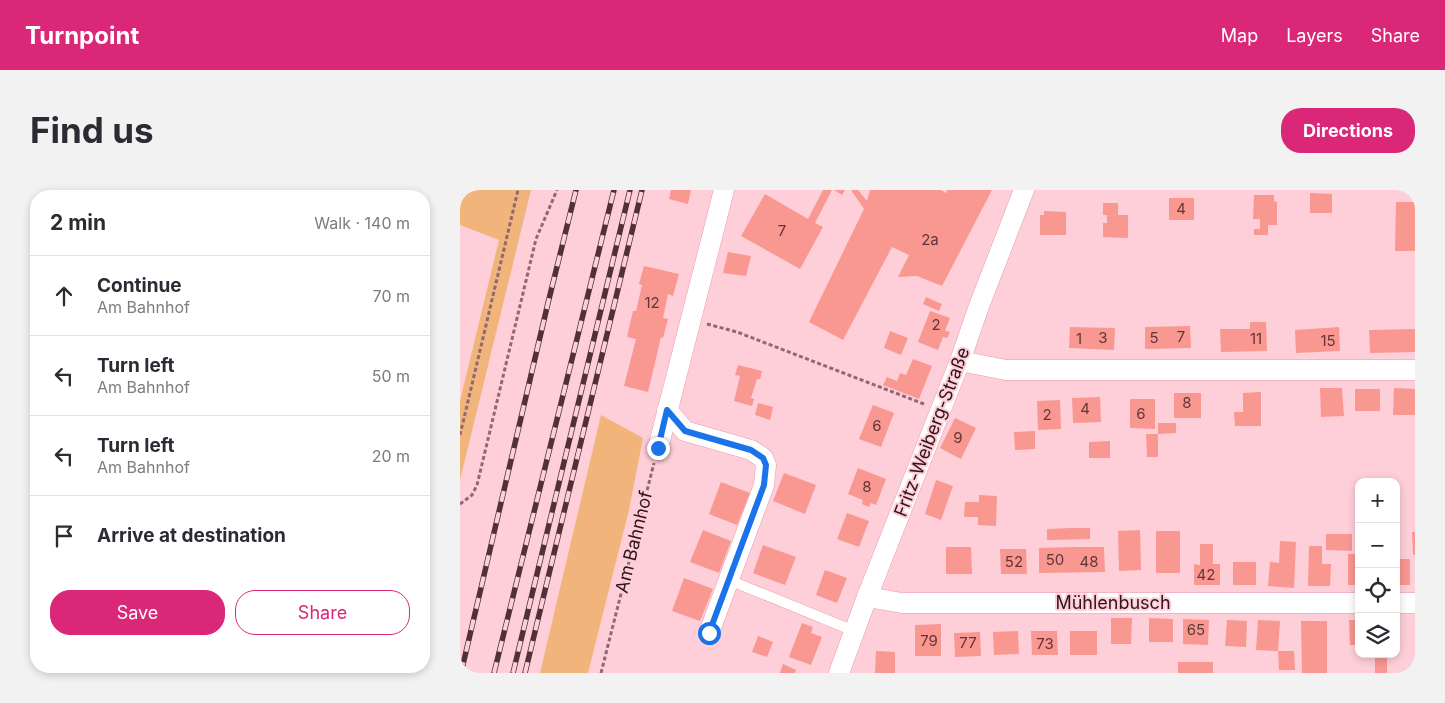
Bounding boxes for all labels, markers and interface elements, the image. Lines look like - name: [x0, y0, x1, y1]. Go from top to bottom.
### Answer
- text: Turnpoint: [25, 21, 139, 50]
- text: Map: [1221, 25, 1258, 46]
- text: Layers: [1286, 25, 1343, 46]
- text: Share: [1371, 25, 1420, 46]
- button: Directions: [1281, 108, 1415, 153]
- text: Find us: [30, 109, 154, 151]
- house number: 4: [1176, 199, 1186, 218]
- text: 2 min: [50, 210, 106, 235]
- text: Walk · 140 m: [314, 213, 410, 233]
- house number: 7: [778, 221, 786, 240]
- house number: 2a: [921, 230, 939, 249]
- text: Continue: [97, 274, 182, 297]
- icon: ahead: [50, 282, 78, 310]
- text: 70 m: [373, 286, 410, 306]
- house number: 12: [644, 293, 660, 312]
- text: Am Bahnhof: [97, 297, 190, 317]
- house number: 2: [931, 315, 941, 334]
- house number: 7: [1177, 327, 1185, 346]
- house number: 3: [1098, 328, 1108, 347]
- house number: 5: [1149, 328, 1159, 347]
- house number: 1: [1076, 329, 1082, 348]
- house number: 11: [1250, 329, 1262, 348]
- house number: 15: [1320, 331, 1336, 350]
- street label: Fritz-Weiberg-Straße: [890, 344, 974, 519]
- text: Turn left: [97, 354, 175, 377]
- icon: left: [50, 362, 78, 390]
- text: 50 m: [372, 366, 410, 386]
- text: Am Bahnhof: [97, 377, 190, 397]
- house number: 8: [1182, 393, 1192, 412]
- house number: 4: [1080, 399, 1090, 418]
- house number: 6: [1136, 404, 1146, 423]
- house number: 2: [1042, 405, 1052, 424]
- house number: 6: [872, 416, 882, 435]
- house number: 9: [953, 428, 963, 447]
- text: Turn left: [97, 434, 175, 457]
- route end: [647, 437, 670, 460]
- icon: left: [50, 442, 78, 470]
- text: 20 m: [372, 446, 410, 466]
- text: Am Bahnhof: [97, 457, 190, 477]
- house number: 8: [862, 477, 872, 496]
- map controls: [1355, 478, 1400, 658]
- button: +: [1355, 478, 1400, 523]
- street label: Am Bahnhof: [611, 488, 656, 595]
- icon: arrive: [50, 522, 78, 550]
- button: −: [1355, 523, 1400, 568]
- text: Arrive at destination: [97, 524, 286, 547]
- house number: 50: [1046, 550, 1064, 569]
- house number: 52: [1005, 552, 1023, 571]
- house number: 48: [1080, 552, 1098, 571]
- house number: 42: [1197, 565, 1215, 584]
- button: locate: [1355, 568, 1400, 613]
- button: Save: [50, 590, 225, 635]
- button: Share: [235, 590, 410, 635]
- street label: Mühlenbusch: [1055, 592, 1171, 613]
- button: layers: [1355, 613, 1400, 658]
- house number: 65: [1187, 620, 1205, 639]
- route start: [698, 622, 721, 645]
- house number: 79: [920, 631, 938, 650]
- house number: 77: [959, 633, 977, 652]
- house number: 73: [1036, 634, 1054, 653]

